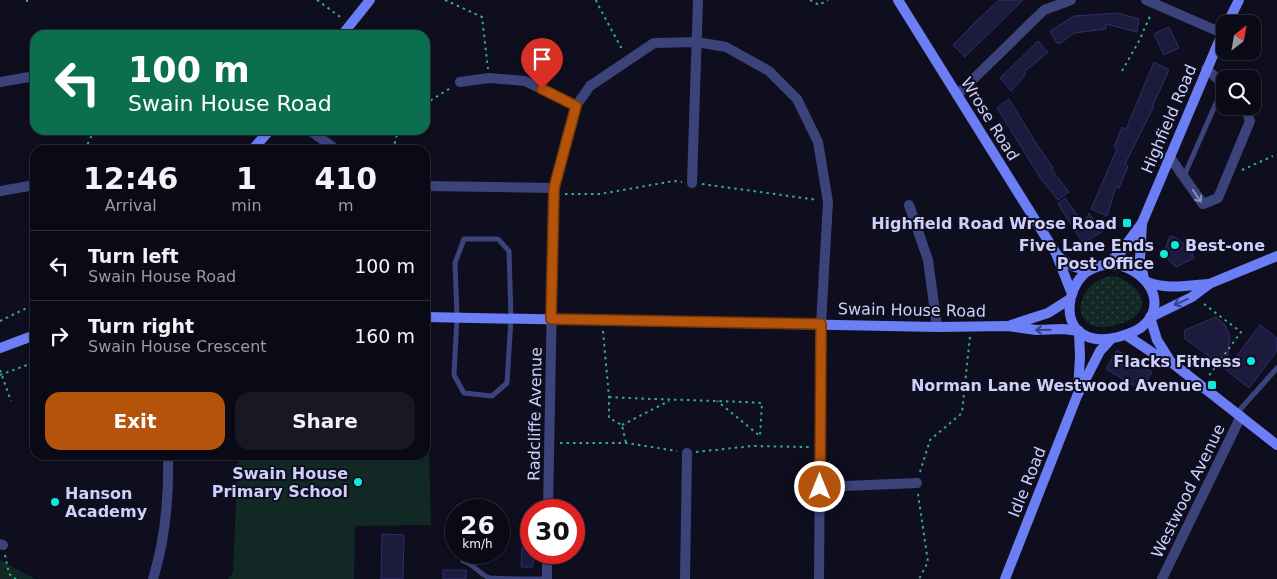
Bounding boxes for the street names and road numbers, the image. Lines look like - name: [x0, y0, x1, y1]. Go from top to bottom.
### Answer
- street label: Highfield Road: [1137, 62, 1201, 176]
- street label: Wrose Road: [957, 74, 1023, 164]
- street label: Swain House Road: [838, 299, 986, 321]
- street label: Radcliffe Avenue: [524, 347, 546, 481]
- street label: Westwood Avenue: [1147, 421, 1229, 561]
- street label: Idle Road: [1004, 444, 1050, 520]

